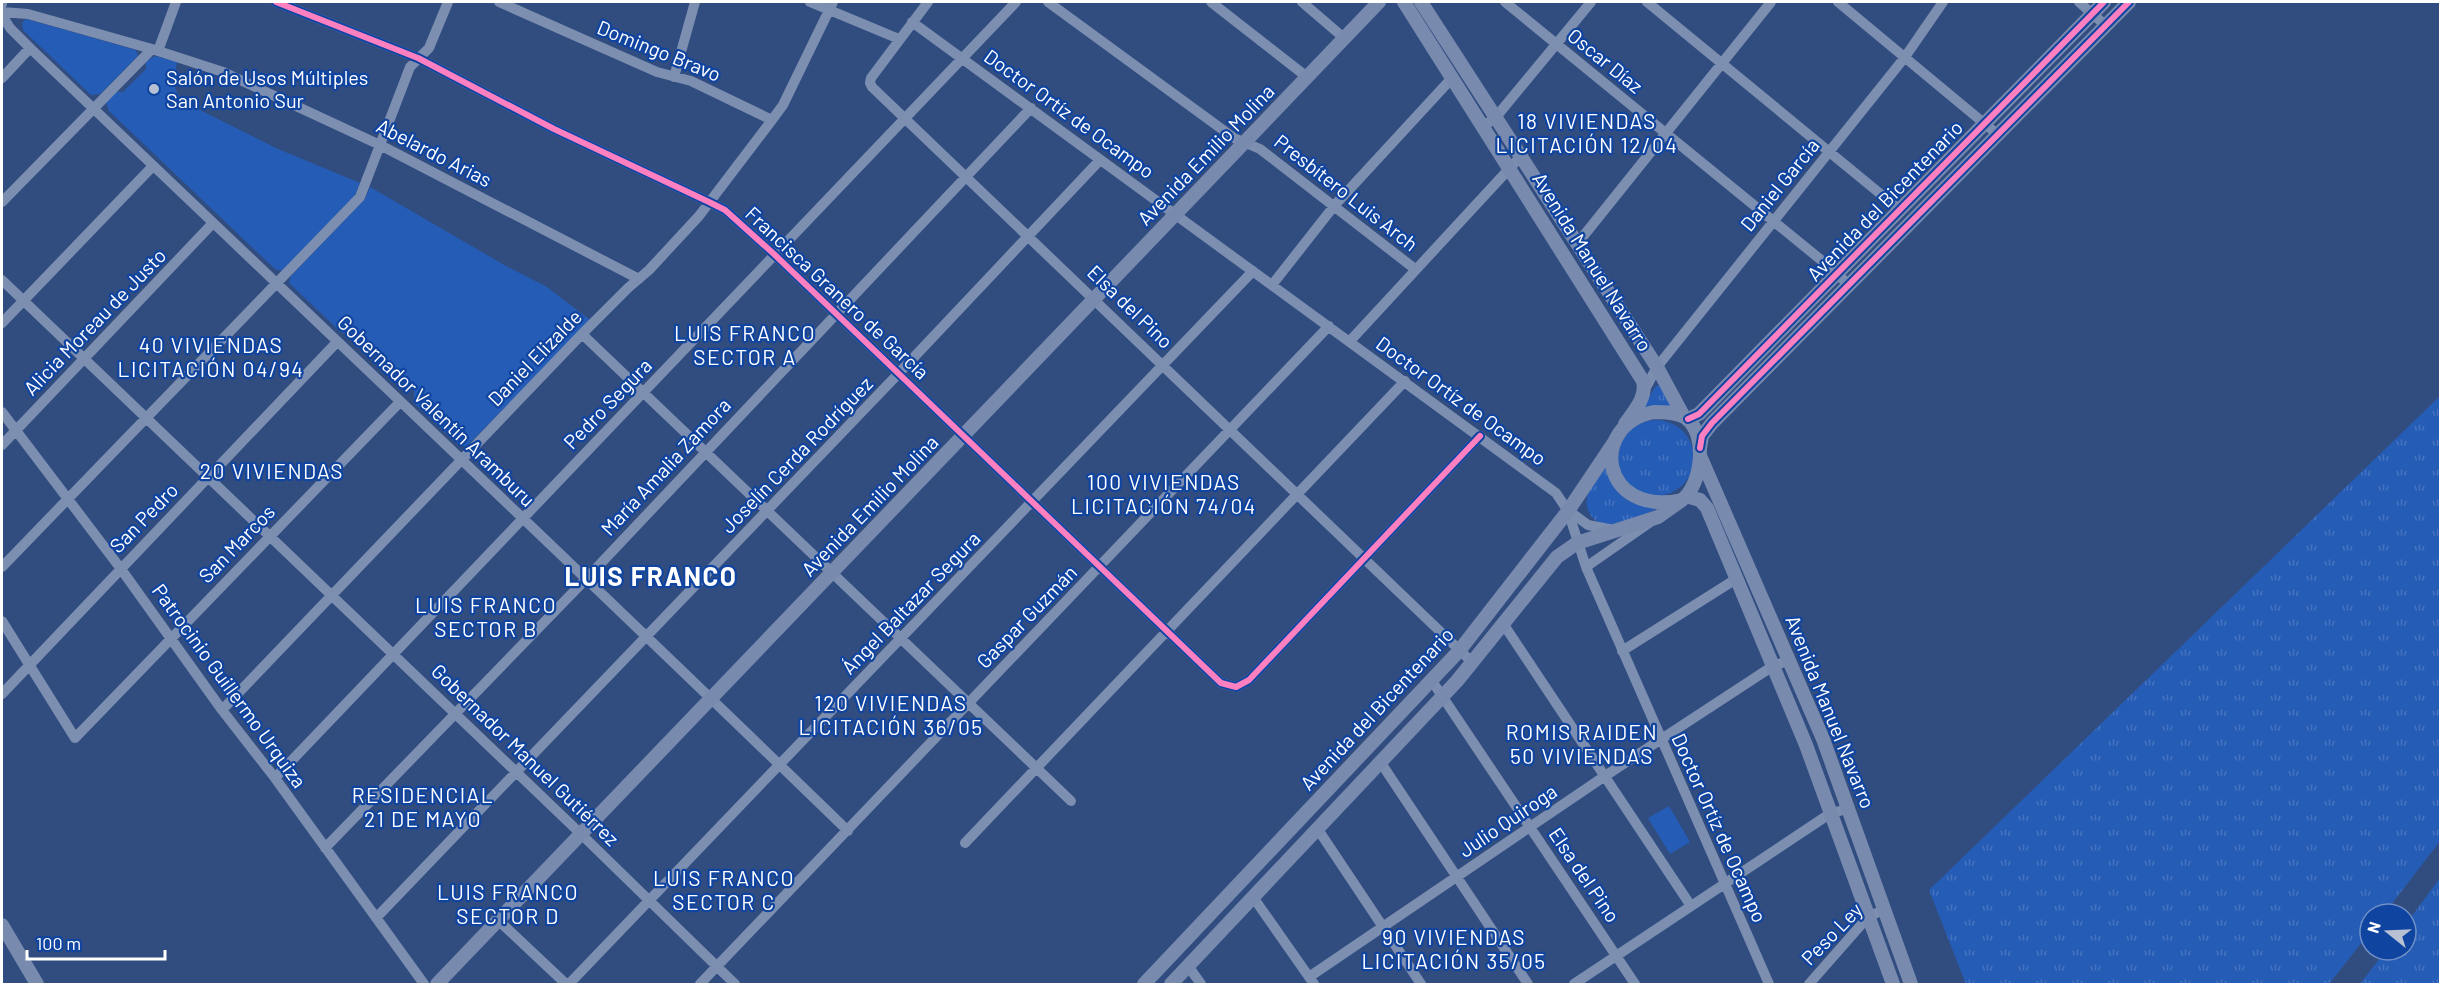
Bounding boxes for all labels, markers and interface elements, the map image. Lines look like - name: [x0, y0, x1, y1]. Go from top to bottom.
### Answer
- street label: Domingo Bravo: [594, 14, 725, 86]
- street label: Oscar Díaz: [1563, 23, 1648, 98]
- street label: Doctor Ortíz de Ocampo: [980, 43, 1159, 183]
- place label: Salón de Usos Múltiples San Antonio Sur: [166, 65, 368, 112]
- street label: Avenida Emilio Molina: [1132, 79, 1279, 230]
- marker: Salón de Usos Múltiples San Antonio Sur: [147, 82, 161, 96]
- district label: 18 VIVIENDAS LICITACIÓN 12/04: [1496, 108, 1678, 157]
- street label: Abelardo Arias: [373, 113, 496, 191]
- street label: Avenida del Bicentenario: [1801, 115, 1967, 286]
- street label: Presbítero Luis Arch: [1270, 129, 1423, 256]
- street label: Daniel García: [1735, 133, 1824, 235]
- street label: Avenida Manuel Navarro: [1528, 168, 1658, 355]
- street label: Francisca Granero de García: [741, 201, 934, 384]
- street label: Alicia Moreau de Justo: [18, 243, 171, 400]
- street label: Elsa del Pino: [1083, 260, 1178, 353]
- street label: Daniel Elizalde: [482, 304, 586, 410]
- street label: Gobernador Valentín Aramburu: [333, 310, 540, 511]
- district label: LUIS FRANCO SECTOR A: [674, 320, 816, 369]
- street label: Doctor Ortíz de Ocampo: [1372, 330, 1551, 470]
- district label: 40 VIVIENDAS LICITACIÓN 04/94: [118, 332, 304, 381]
- street label: Pedro Segura: [558, 353, 656, 453]
- street label: Joselín Cerda Rodríguez: [715, 371, 877, 537]
- street label: María Amalia Zamora: [595, 393, 735, 540]
- street label: Avenida Emilio Molina: [796, 430, 943, 581]
- district label: 20 VIVIENDAS: [200, 458, 344, 483]
- district label: 100 VIVIENDAS LICITACIÓN 74/04: [1071, 469, 1257, 518]
- street label: San Pedro: [104, 477, 182, 557]
- street label: San Marcos: [193, 499, 279, 587]
- street label: Ángel Baltazar Segura: [836, 526, 985, 679]
- district label: LUIS FRANCO: [565, 560, 737, 591]
- street label: Gaspar Guzmán: [971, 560, 1081, 673]
- street label: Patrocinio Guillermo Urquiza: [148, 579, 312, 792]
- district label: LUIS FRANCO SECTOR B: [415, 592, 557, 641]
- street label: Avenida Manuel Navarro: [1781, 612, 1881, 812]
- street label: Avenida del Bicentenario: [1295, 622, 1458, 795]
- street label: Gobernador Manuel Gutiérrez: [427, 658, 624, 850]
- district label: 120 VIVIENDAS LICITACIÓN 36/05: [798, 690, 984, 739]
- district label: ROMIS RAIDEN 50 VIVIENDAS: [1506, 719, 1658, 768]
- street label: Doctor Ortíz de Ocampo: [1667, 729, 1772, 926]
- street label: Julio Quiroga: [1454, 779, 1561, 862]
- district label: RESIDENCIAL 21 DE MAYO: [352, 782, 494, 831]
- street label: Elsa del Pino: [1544, 822, 1625, 926]
- district label: LUIS FRANCO SECTOR C: [653, 865, 795, 914]
- district label: LUIS FRANCO SECTOR D: [437, 879, 579, 928]
- street label: Peso Ley: [1796, 897, 1867, 970]
- north arrow: [2358, 902, 2418, 962]
- text: N: [2363, 919, 2384, 935]
- scale bar: [27, 923, 165, 961]
- district label: 90 VIVIENDAS LICITACIÓN 35/05: [1361, 924, 1547, 973]
- text: 100 m: [36, 932, 81, 954]

